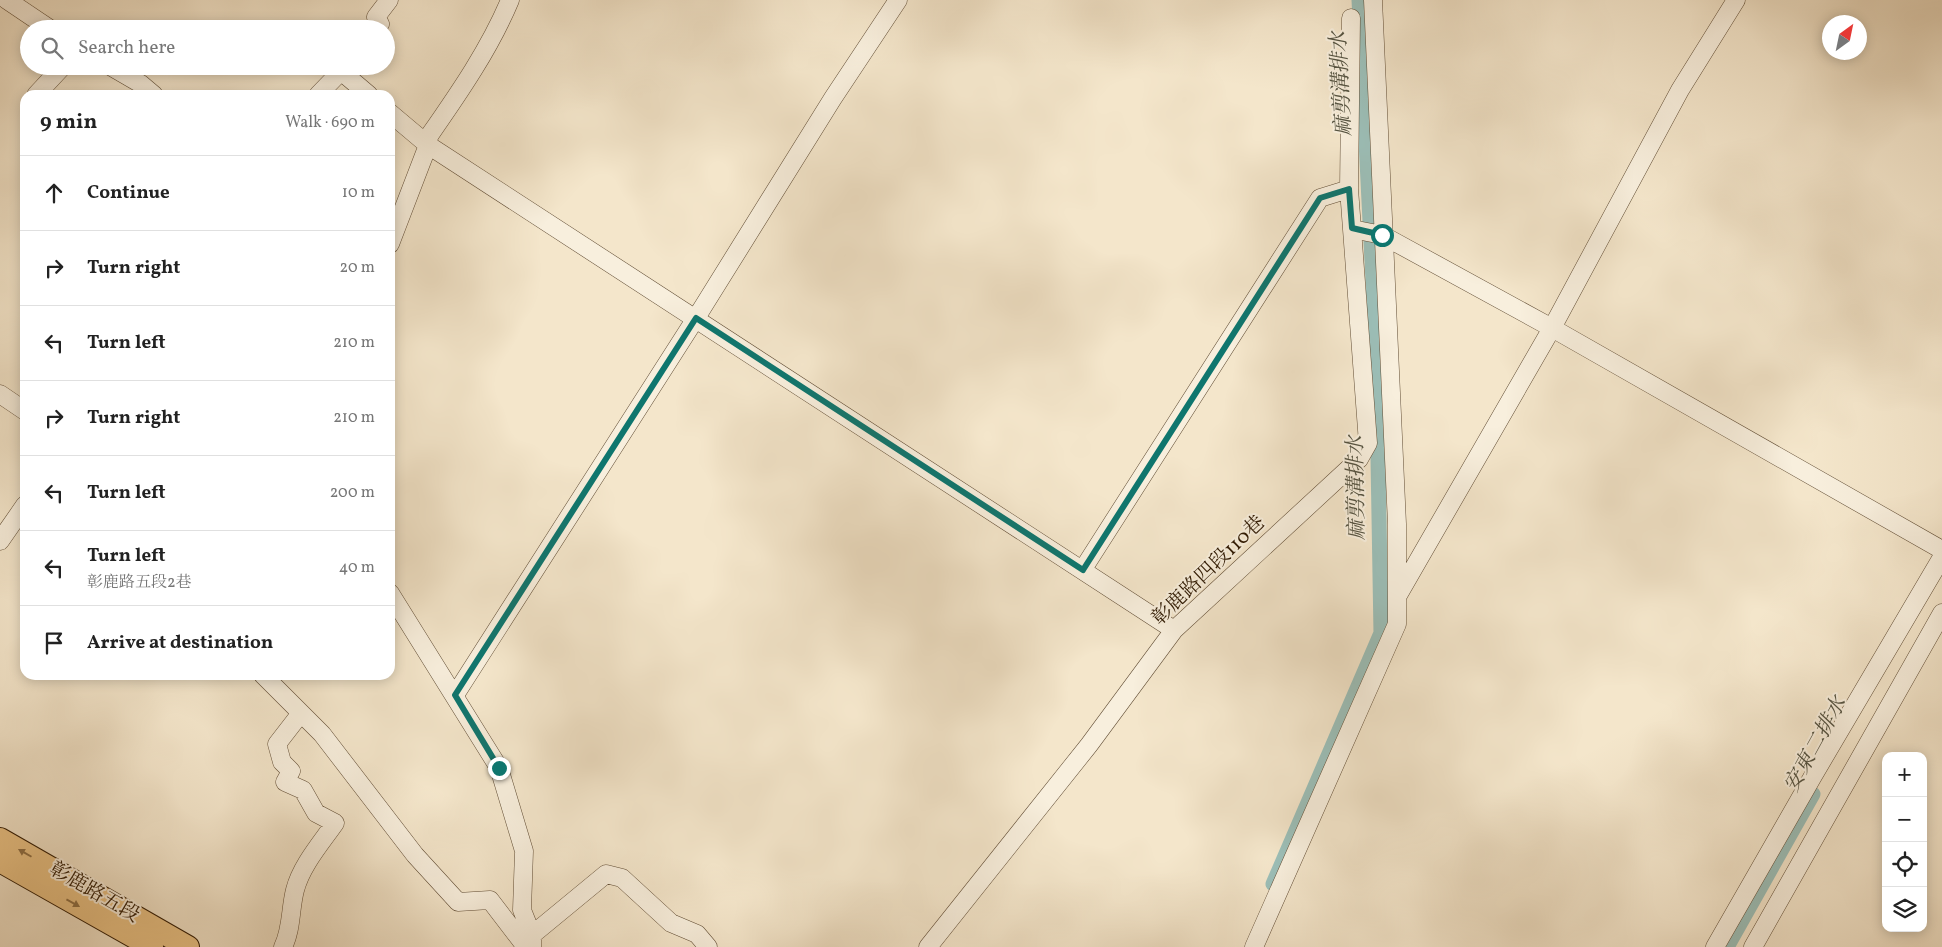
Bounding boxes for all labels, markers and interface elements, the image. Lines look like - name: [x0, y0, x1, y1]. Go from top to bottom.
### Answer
- north arrow: [1822, 15, 1867, 60]
- search box: [20, 20, 395, 75]
- water label: 麻剪溝排水: [1325, 29, 1359, 137]
- icon: search: [38, 34, 66, 62]
- text: Search here: [78, 35, 175, 61]
- text: 9 min: [40, 108, 97, 137]
- text: Walk · 690 m: [285, 112, 375, 134]
- icon: ahead: [40, 179, 68, 207]
- text: Continue: [87, 180, 170, 206]
- text: 10 m: [342, 182, 375, 204]
- route start: [1371, 224, 1394, 247]
- icon: right: [40, 254, 68, 282]
- text: Turn right: [87, 255, 180, 281]
- text: 20 m: [340, 257, 375, 279]
- icon: left: [40, 329, 68, 357]
- text: Turn left: [87, 330, 166, 356]
- text: 210 m: [333, 332, 375, 354]
- icon: right: [40, 404, 68, 432]
- text: Turn right: [87, 405, 180, 431]
- text: 210 m: [333, 407, 375, 429]
- water label: 麻剪溝排水: [1342, 433, 1372, 541]
- icon: left: [40, 479, 68, 507]
- text: Turn left: [87, 480, 166, 506]
- text: 200 m: [330, 482, 375, 504]
- street label: 彰鹿路四段110巷: [1146, 510, 1272, 632]
- text: Turn left: [87, 543, 166, 569]
- icon: left: [40, 554, 68, 582]
- text: 40 m: [339, 557, 375, 579]
- text: 彰鹿路五段2巷: [87, 572, 192, 594]
- icon: arrive: [40, 629, 68, 657]
- text: Arrive at destination: [87, 630, 273, 656]
- water label: 安東二排水: [1778, 690, 1855, 798]
- map controls: [1882, 752, 1927, 932]
- button: +: [1882, 752, 1927, 797]
- route end: [488, 757, 511, 780]
- button: −: [1882, 797, 1927, 842]
- button: locate: [1882, 842, 1927, 887]
- one-way arrow: [18, 849, 31, 858]
- street label: 彰鹿路五段: [44, 856, 144, 930]
- button: layers: [1882, 887, 1927, 932]
- one-way arrow: [66, 898, 79, 907]

